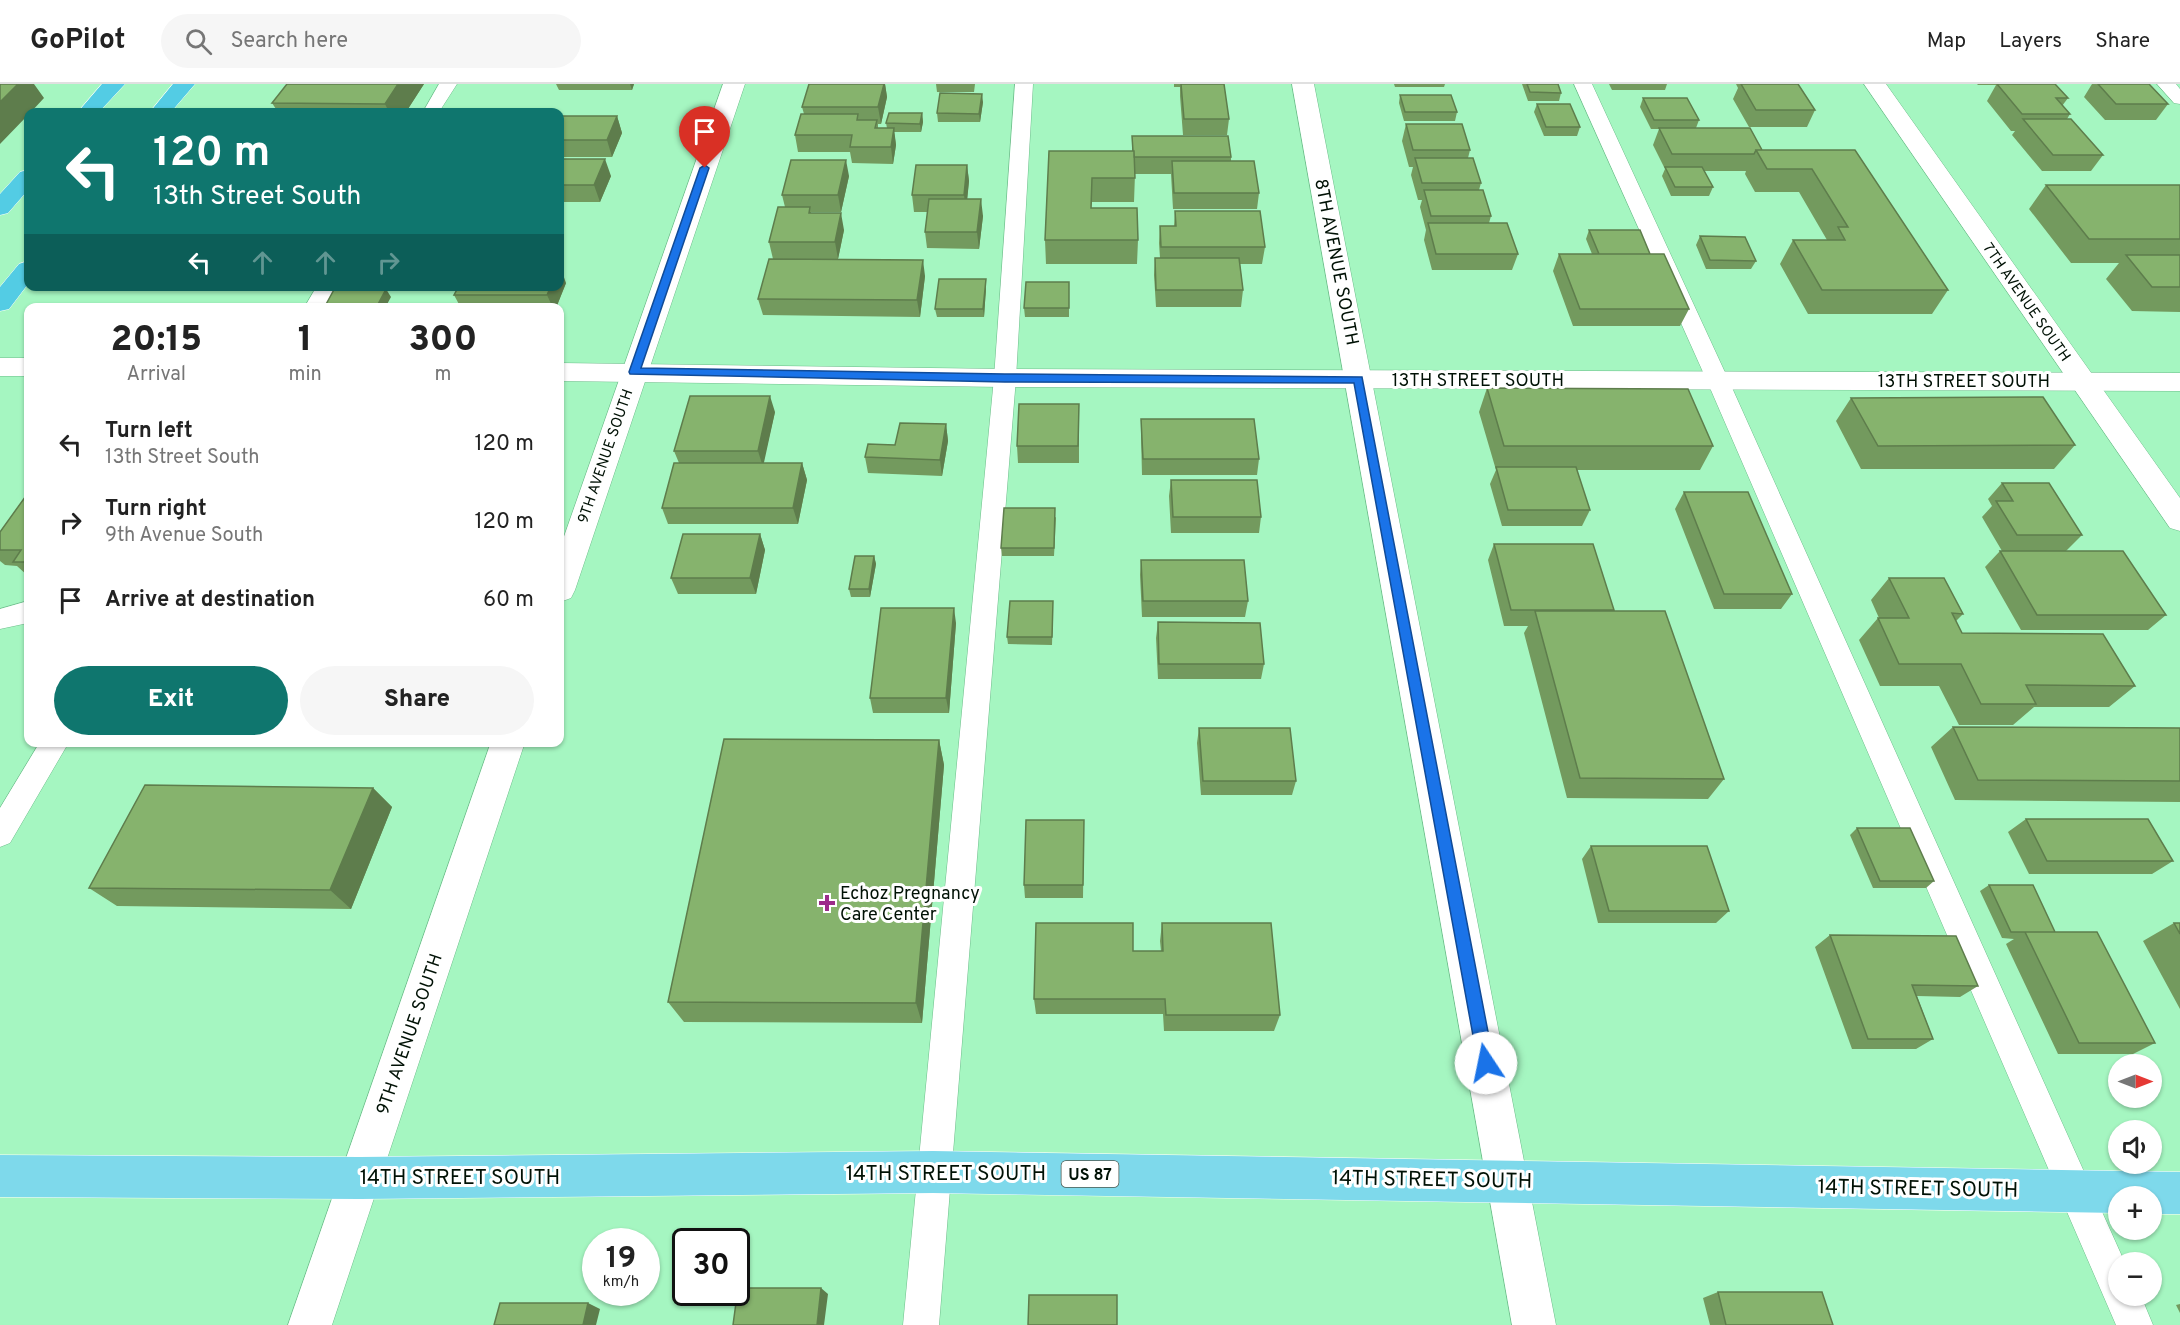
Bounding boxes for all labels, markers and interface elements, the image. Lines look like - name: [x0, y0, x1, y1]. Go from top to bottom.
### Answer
- search box: [161, 14, 581, 68]
- text: GoPilot: [30, 23, 125, 59]
- icon: search: [182, 25, 215, 58]
- text: Search here: [230, 28, 348, 55]
- text: Map: [1927, 28, 1966, 55]
- text: Layers: [1999, 28, 2062, 55]
- text: Share: [2095, 28, 2150, 55]
- pin: [679, 106, 730, 168]
- icon: arrive: [688, 115, 721, 148]
- text: 120 m: [153, 128, 270, 181]
- icon: left: [54, 132, 132, 210]
- street label: 8TH AVENUE SOUTH: [1308, 177, 1363, 348]
- text: 13th Street South: [153, 180, 362, 214]
- street label: 7TH AVENUE SOUTH: [1978, 240, 2074, 366]
- icon: left: [183, 246, 216, 279]
- icon: ahead: [246, 246, 279, 279]
- icon: ahead: [309, 246, 342, 279]
- icon: right: [372, 246, 405, 279]
- text: 20:15: [111, 318, 202, 364]
- text: 1: [298, 318, 313, 364]
- text: 300: [408, 318, 477, 364]
- text: Arrival: [126, 362, 186, 388]
- text: min: [289, 362, 322, 388]
- text: m: [434, 362, 451, 388]
- street label: 13TH STREET SOUTH: [1392, 370, 1564, 393]
- street label: 13TH STREET SOUTH: [1878, 371, 2050, 394]
- street label: 9TH AVENUE SOUTH: [575, 387, 638, 526]
- text: Turn left: [105, 418, 193, 445]
- icon: left: [54, 428, 87, 461]
- text: 120 m: [474, 431, 534, 458]
- text: 13th Street South: [105, 445, 259, 471]
- text: Turn right: [105, 496, 207, 523]
- icon: right: [54, 506, 87, 539]
- text: 120 m: [474, 509, 534, 536]
- text: 9th Avenue South: [105, 523, 263, 549]
- icon: arrive: [54, 584, 87, 617]
- text: Arrive at destination: [105, 587, 315, 614]
- text: 60 m: [483, 587, 534, 614]
- button: Exit: [54, 666, 288, 735]
- button: Share: [300, 666, 534, 735]
- place label: Echoz Pregnancy Care Center: [840, 883, 980, 927]
- marker: Echoz Pregnancy Care Center: [818, 894, 836, 912]
- street label: 9TH AVENUE SOUTH: [372, 951, 449, 1118]
- position arrow: [1454, 1031, 1518, 1095]
- north arrow: [2108, 1054, 2162, 1108]
- map controls: [2108, 1054, 2162, 1306]
- button: sound: [2108, 1120, 2162, 1174]
- street label: 14TH STREET SOUTH: [846, 1161, 1046, 1188]
- road number: US 87: [1062, 1161, 1118, 1187]
- street label: 14TH STREET SOUTH: [360, 1165, 560, 1192]
- street label: 14TH STREET SOUTH: [1331, 1165, 1533, 1196]
- street label: 14TH STREET SOUTH: [1817, 1174, 2019, 1205]
- button: +: [2108, 1186, 2162, 1240]
- speed limit sign: 30: [672, 1228, 750, 1306]
- text: 19: [606, 1241, 636, 1278]
- button: −: [2108, 1252, 2162, 1306]
- text: km/h: [603, 1273, 639, 1292]

